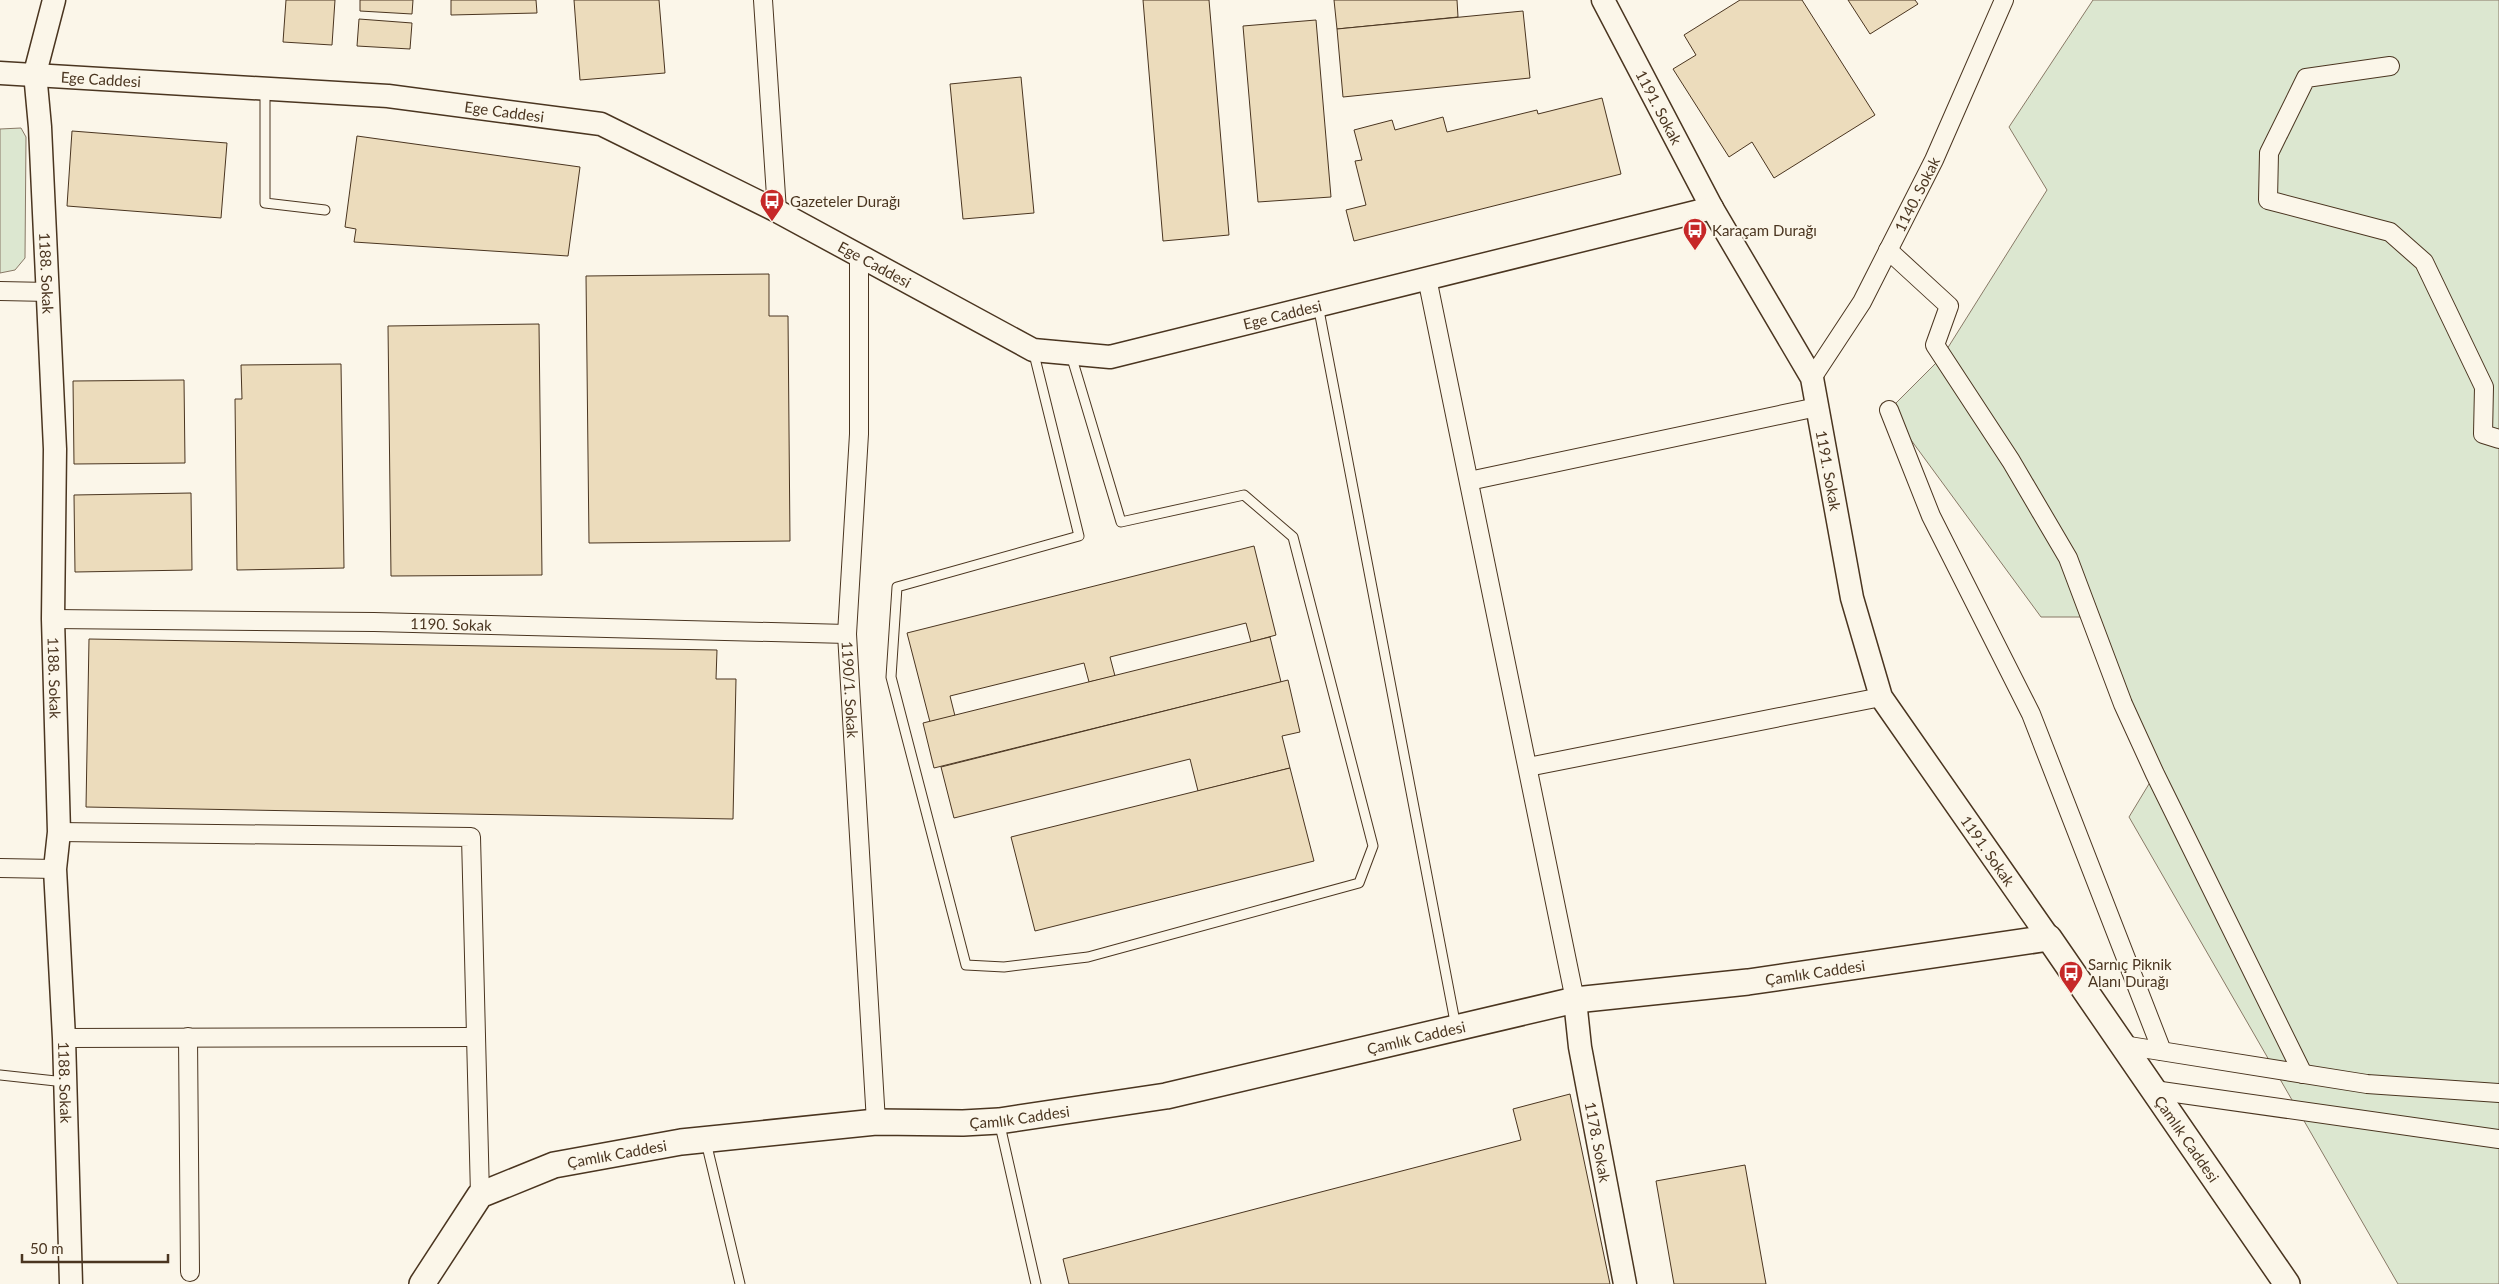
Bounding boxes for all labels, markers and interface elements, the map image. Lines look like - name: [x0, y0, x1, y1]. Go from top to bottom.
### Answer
- street label: 1191. Sokak: [1632, 67, 1686, 148]
- street label: Ege Caddesi: [60, 68, 141, 90]
- street label: Ege Caddesi: [463, 97, 545, 125]
- street label: 1140. Sokak: [1890, 153, 1943, 234]
- bus stop icon: Gazeteler Durağı: [759, 188, 785, 222]
- place label: Gazeteler Durağı: [790, 192, 900, 210]
- bus stop icon: Karaçam Durağı: [1682, 217, 1708, 251]
- place label: Karaçam Durağı: [1712, 221, 1817, 239]
- street label: 1188. Sokak: [36, 232, 58, 315]
- street label: Ege Caddesi: [835, 237, 914, 291]
- street label: Ege Caddesi: [1241, 296, 1323, 333]
- street label: 1191. Sokak: [1813, 429, 1845, 513]
- street label: 1190. Sokak: [410, 614, 492, 634]
- street label: 1188. Sokak: [45, 637, 65, 719]
- street label: 1190/1. Sokak: [838, 641, 862, 739]
- street label: 1191. Sokak: [1957, 812, 2019, 889]
- place label: Sarnıç Piknik Alanı Durağı: [2088, 955, 2172, 990]
- street label: Çamlık Caddesi: [1764, 956, 1866, 988]
- bus stop icon: Sarnıç Piknik Alanı Durağı: [2058, 960, 2084, 994]
- street label: Çamlık Caddesi: [1365, 1017, 1467, 1058]
- street label: 1188. Sokak: [55, 1041, 75, 1124]
- street label: Çamlık Caddesi: [2151, 1092, 2223, 1185]
- street label: 1178. Sokak: [1582, 1100, 1615, 1184]
- street label: Çamlık Caddesi: [969, 1102, 1071, 1132]
- street label: Çamlık Caddesi: [566, 1136, 668, 1171]
- scale bar: [22, 1232, 169, 1264]
- text: 50 m: [30, 1239, 64, 1257]

